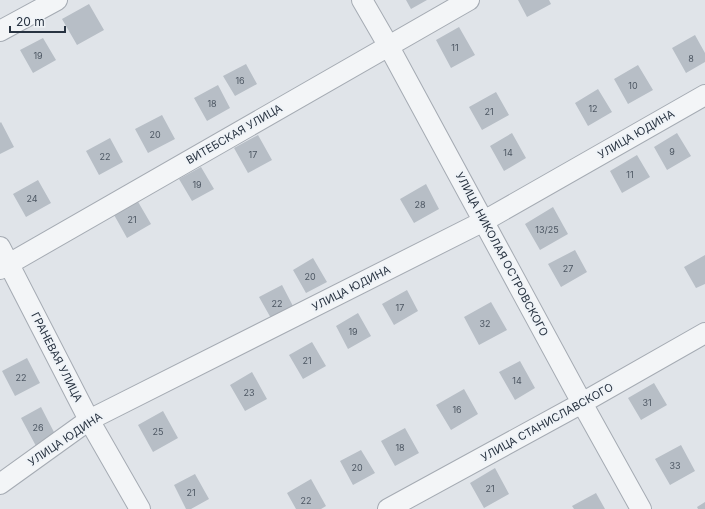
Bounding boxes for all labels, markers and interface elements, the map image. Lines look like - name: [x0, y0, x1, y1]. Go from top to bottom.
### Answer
- scale bar: [10, 8, 65, 34]
- text: 20 m: [16, 14, 45, 29]
- house number: 11: [451, 42, 459, 53]
- house number: 19: [33, 50, 43, 61]
- house number: 8: [688, 53, 694, 64]
- house number: 16: [235, 75, 245, 86]
- house number: 10: [628, 80, 638, 91]
- house number: 18: [207, 98, 217, 109]
- street label: ВИТЕБСКАЯ УЛИЦА: [184, 101, 285, 167]
- house number: 12: [588, 103, 598, 114]
- house number: 21: [484, 106, 494, 117]
- street label: УЛИЦА ЮДИНА: [595, 106, 677, 162]
- house number: 20: [149, 129, 161, 140]
- house number: 9: [669, 146, 675, 157]
- house number: 14: [503, 147, 513, 158]
- house number: 17: [249, 149, 257, 160]
- house number: 22: [100, 151, 110, 162]
- street label: УЛИЦА НИКОЛАЯ ОСТРОВСКОГО: [453, 169, 551, 339]
- house number: 11: [626, 169, 634, 180]
- house number: 19: [192, 179, 202, 190]
- house number: 24: [26, 193, 38, 204]
- house number: 28: [414, 199, 426, 210]
- house number: 21: [127, 214, 137, 225]
- house number: 13/25: [535, 224, 559, 235]
- street label: УЛИЦА ЮДИНА: [309, 262, 393, 314]
- house number: 27: [563, 263, 573, 274]
- house number: 20: [304, 271, 316, 282]
- house number: 22: [272, 298, 282, 309]
- house number: 17: [396, 302, 404, 313]
- street label: ГРАНЕВАЯ УЛИЦА: [28, 310, 86, 405]
- house number: 32: [479, 318, 491, 329]
- house number: 19: [348, 326, 358, 337]
- house number: 21: [302, 355, 312, 366]
- house number: 22: [16, 372, 26, 383]
- house number: 14: [512, 375, 522, 386]
- street label: УЛИЦА СТАНИСЛАВСКОГО: [478, 380, 616, 464]
- house number: 23: [243, 387, 255, 398]
- house number: 31: [642, 397, 652, 408]
- house number: 16: [452, 404, 462, 415]
- street label: УЛИЦА ЮДИНА: [25, 409, 105, 469]
- house number: 26: [32, 422, 44, 433]
- house number: 25: [153, 426, 163, 437]
- house number: 18: [395, 442, 405, 453]
- house number: 33: [669, 460, 681, 471]
- house number: 20: [351, 462, 363, 473]
- house number: 21: [485, 483, 495, 494]
- house number: 21: [186, 487, 196, 498]
- house number: 22: [301, 495, 311, 506]

